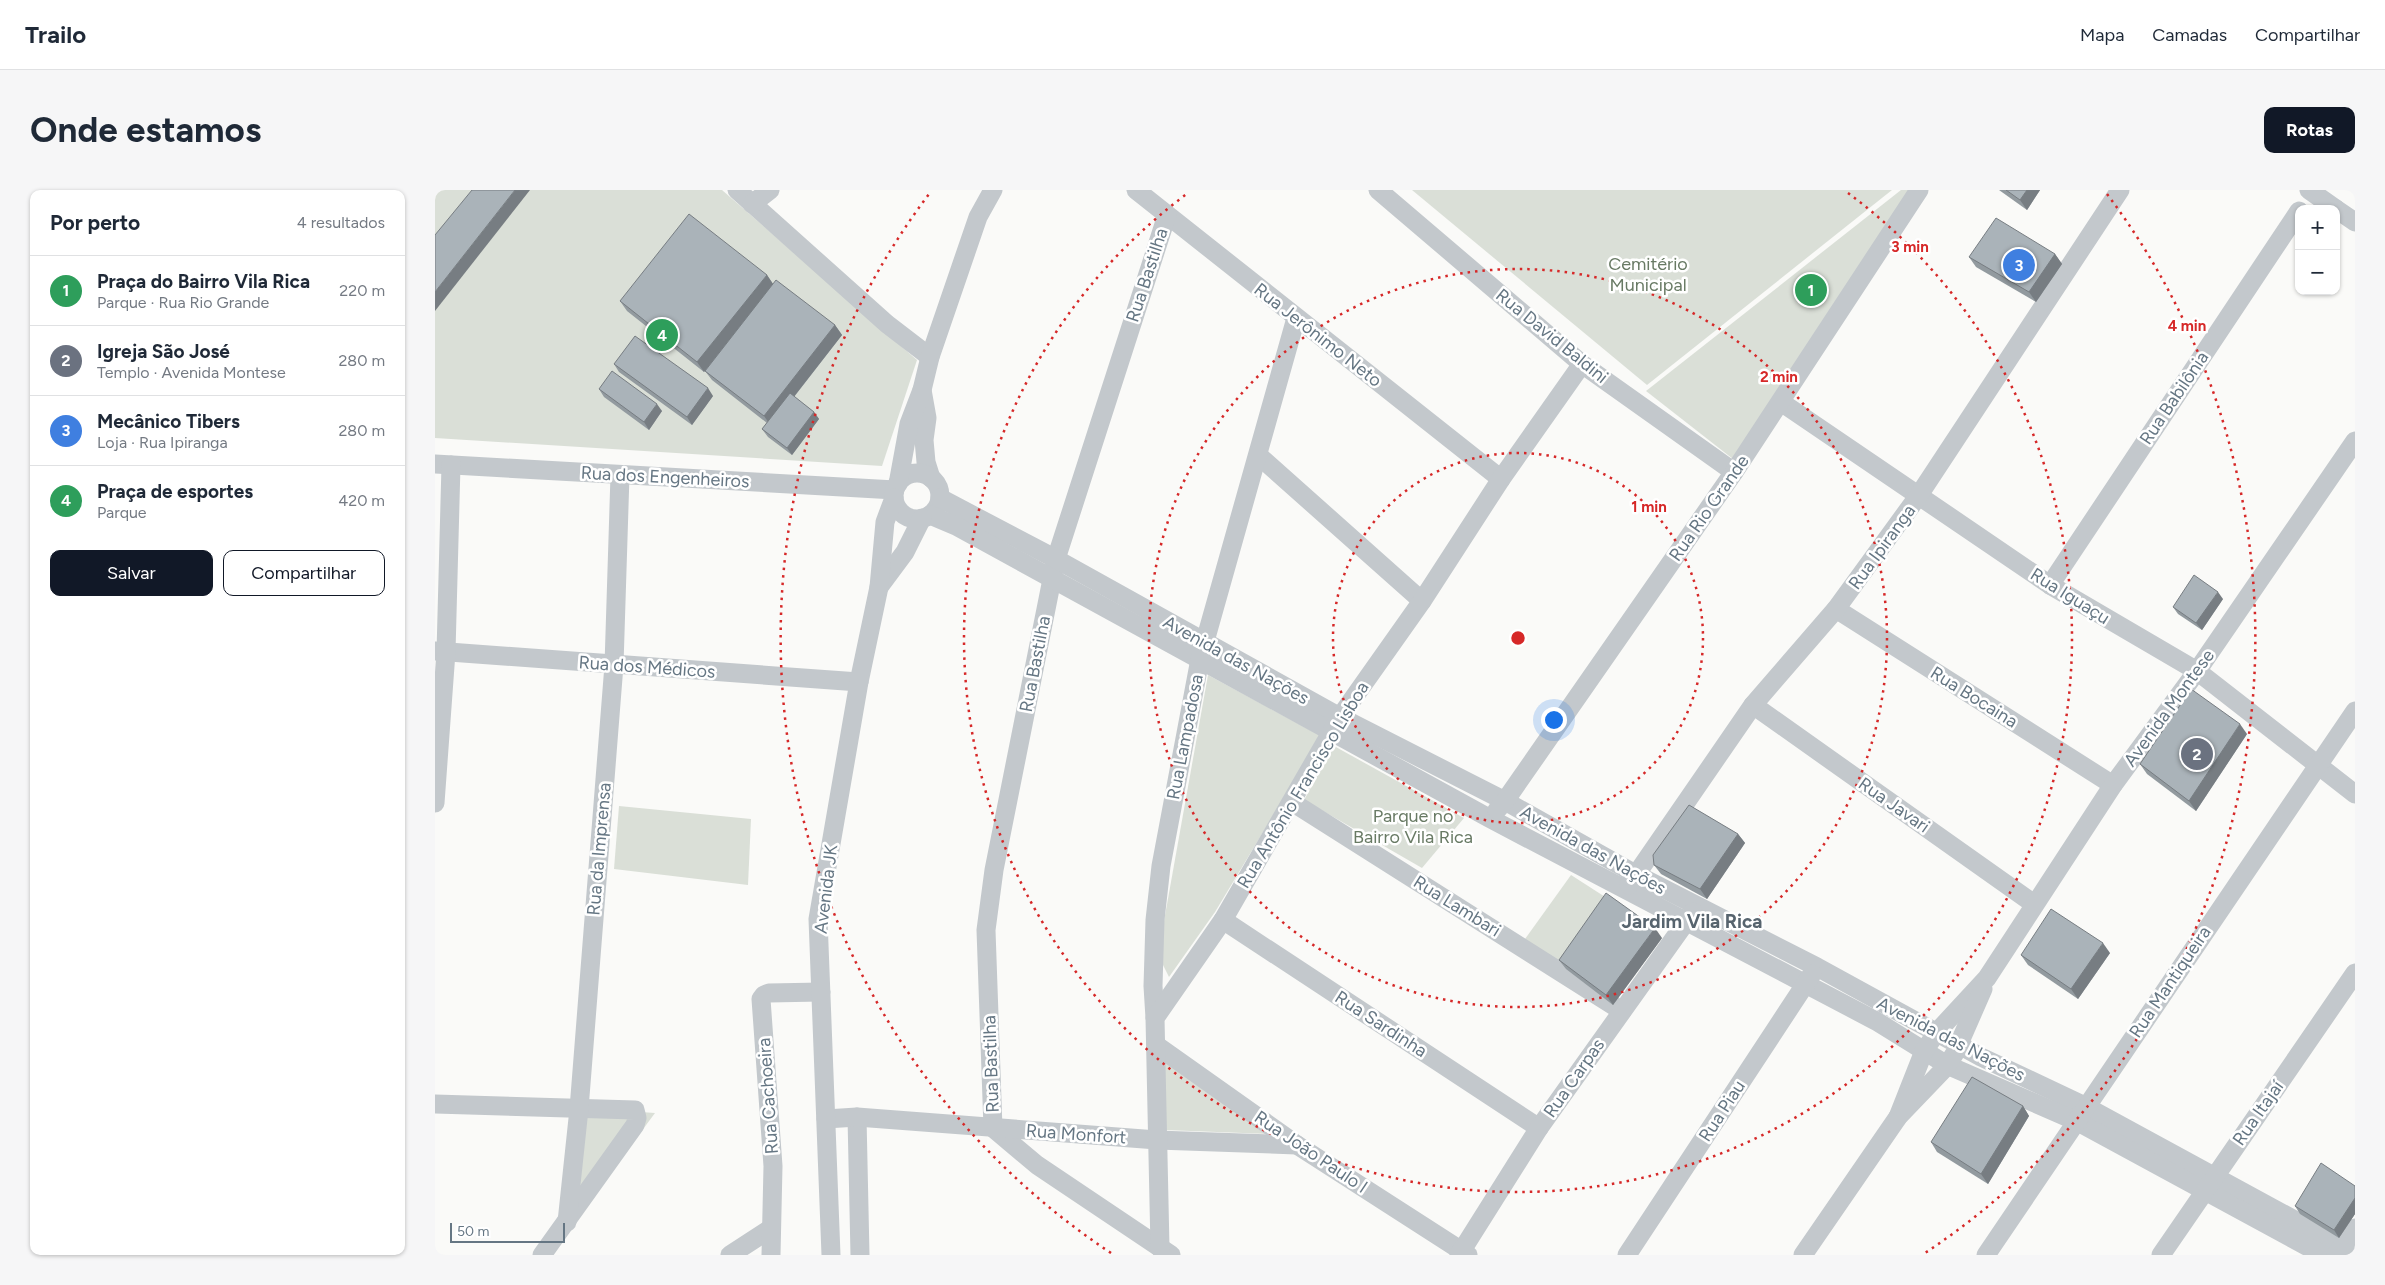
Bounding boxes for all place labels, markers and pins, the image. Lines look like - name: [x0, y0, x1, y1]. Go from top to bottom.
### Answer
- pin: 3: [2003, 246, 2035, 284]
- pin: 1: [1795, 271, 1827, 309]
- pin: 4: [646, 316, 678, 354]
- centre of rings: [1509, 629, 1527, 647]
- pin: 2: [2181, 735, 2213, 773]

